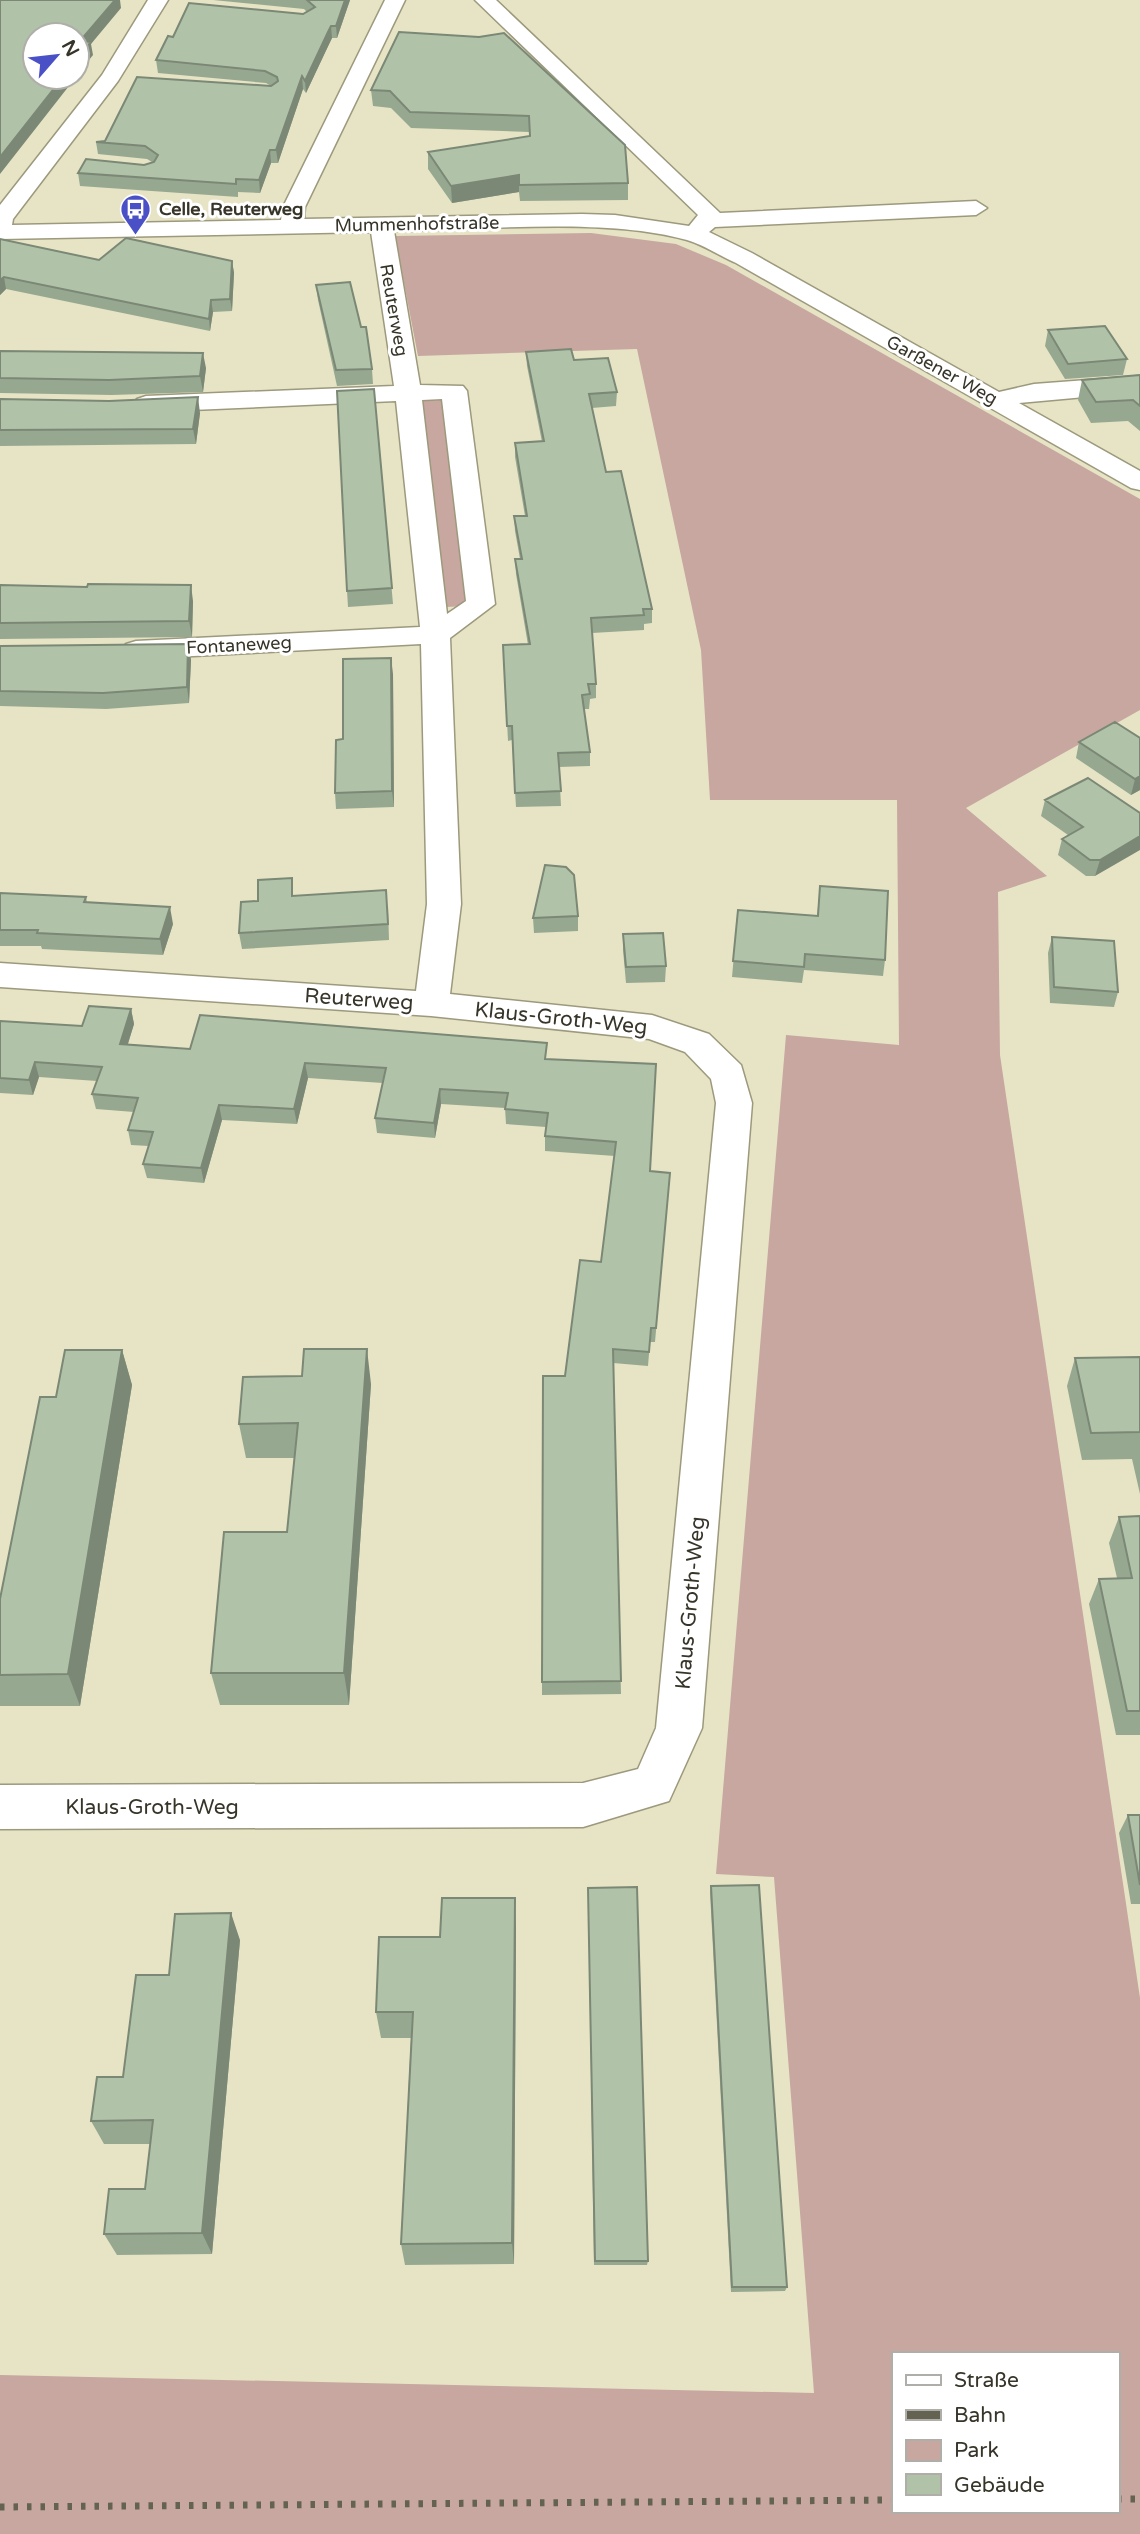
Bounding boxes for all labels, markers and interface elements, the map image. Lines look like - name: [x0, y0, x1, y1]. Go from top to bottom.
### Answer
- north arrow: [21, 21, 91, 91]
- text: N: [57, 37, 83, 60]
- bus stop icon: Celle, Reuterweg: [119, 192, 153, 236]
- place label: Celle, Reuterweg: [159, 198, 303, 220]
- street label: Mummenhofstraße: [335, 212, 499, 236]
- street label: Reuterweg: [375, 262, 413, 358]
- street label: Garßener Weg: [883, 330, 1001, 410]
- street label: Fontaneweg: [186, 631, 292, 659]
- street label: Reuterweg: [304, 983, 414, 1016]
- street label: Klaus-Groth-Weg: [473, 997, 649, 1040]
- street label: Klaus-Groth-Weg: [670, 1515, 711, 1691]
- street label: Klaus-Groth-Weg: [65, 1795, 239, 1820]
- legend: [892, 2352, 1119, 2513]
- text: Straße: [954, 2368, 1019, 2393]
- text: Bahn: [954, 2403, 1006, 2428]
- text: Park: [954, 2438, 999, 2463]
- text: Gebäude: [954, 2473, 1045, 2498]

